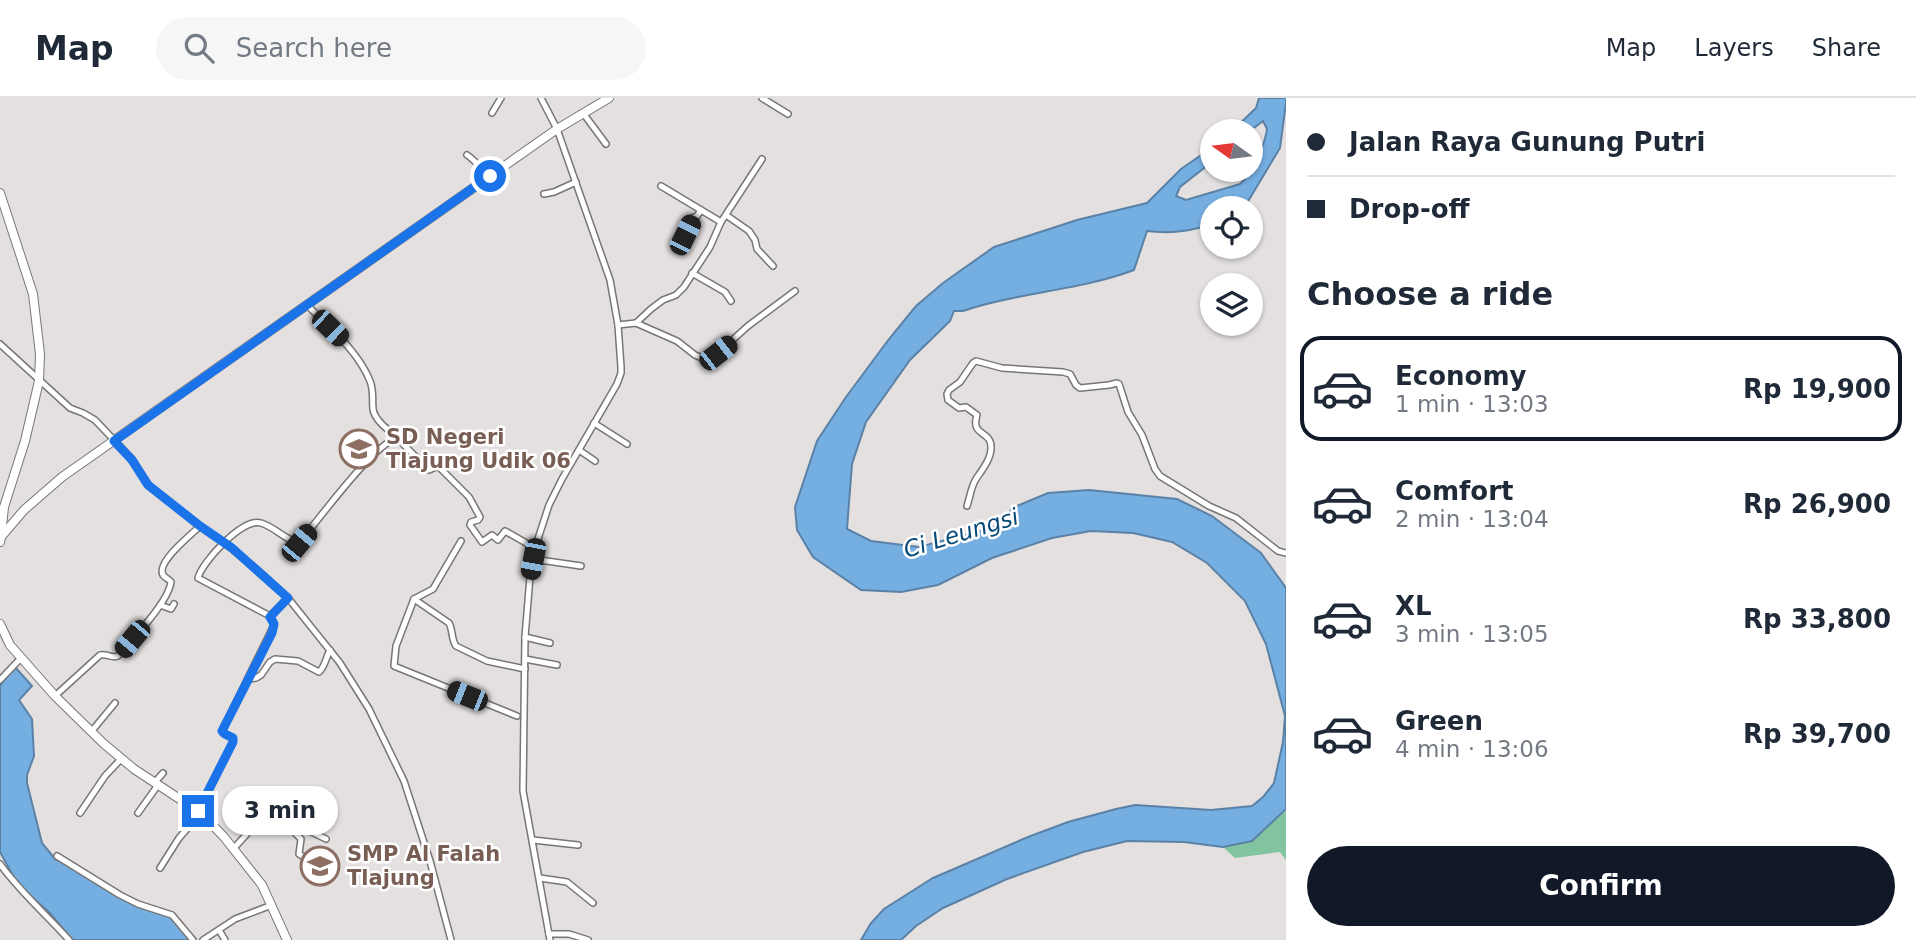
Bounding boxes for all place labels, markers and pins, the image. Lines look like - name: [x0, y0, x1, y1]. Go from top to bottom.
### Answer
- place label: SD Negeri Tlajung Udik 06: [386, 425, 571, 473]
- school or university icon: SD Negeri Tlajung Udik 06: [338, 428, 380, 470]
- place label: SMP Al Falah Tlajung: [347, 842, 500, 890]
- school or university icon: SMP Al Falah Tlajung: [299, 845, 341, 887]

